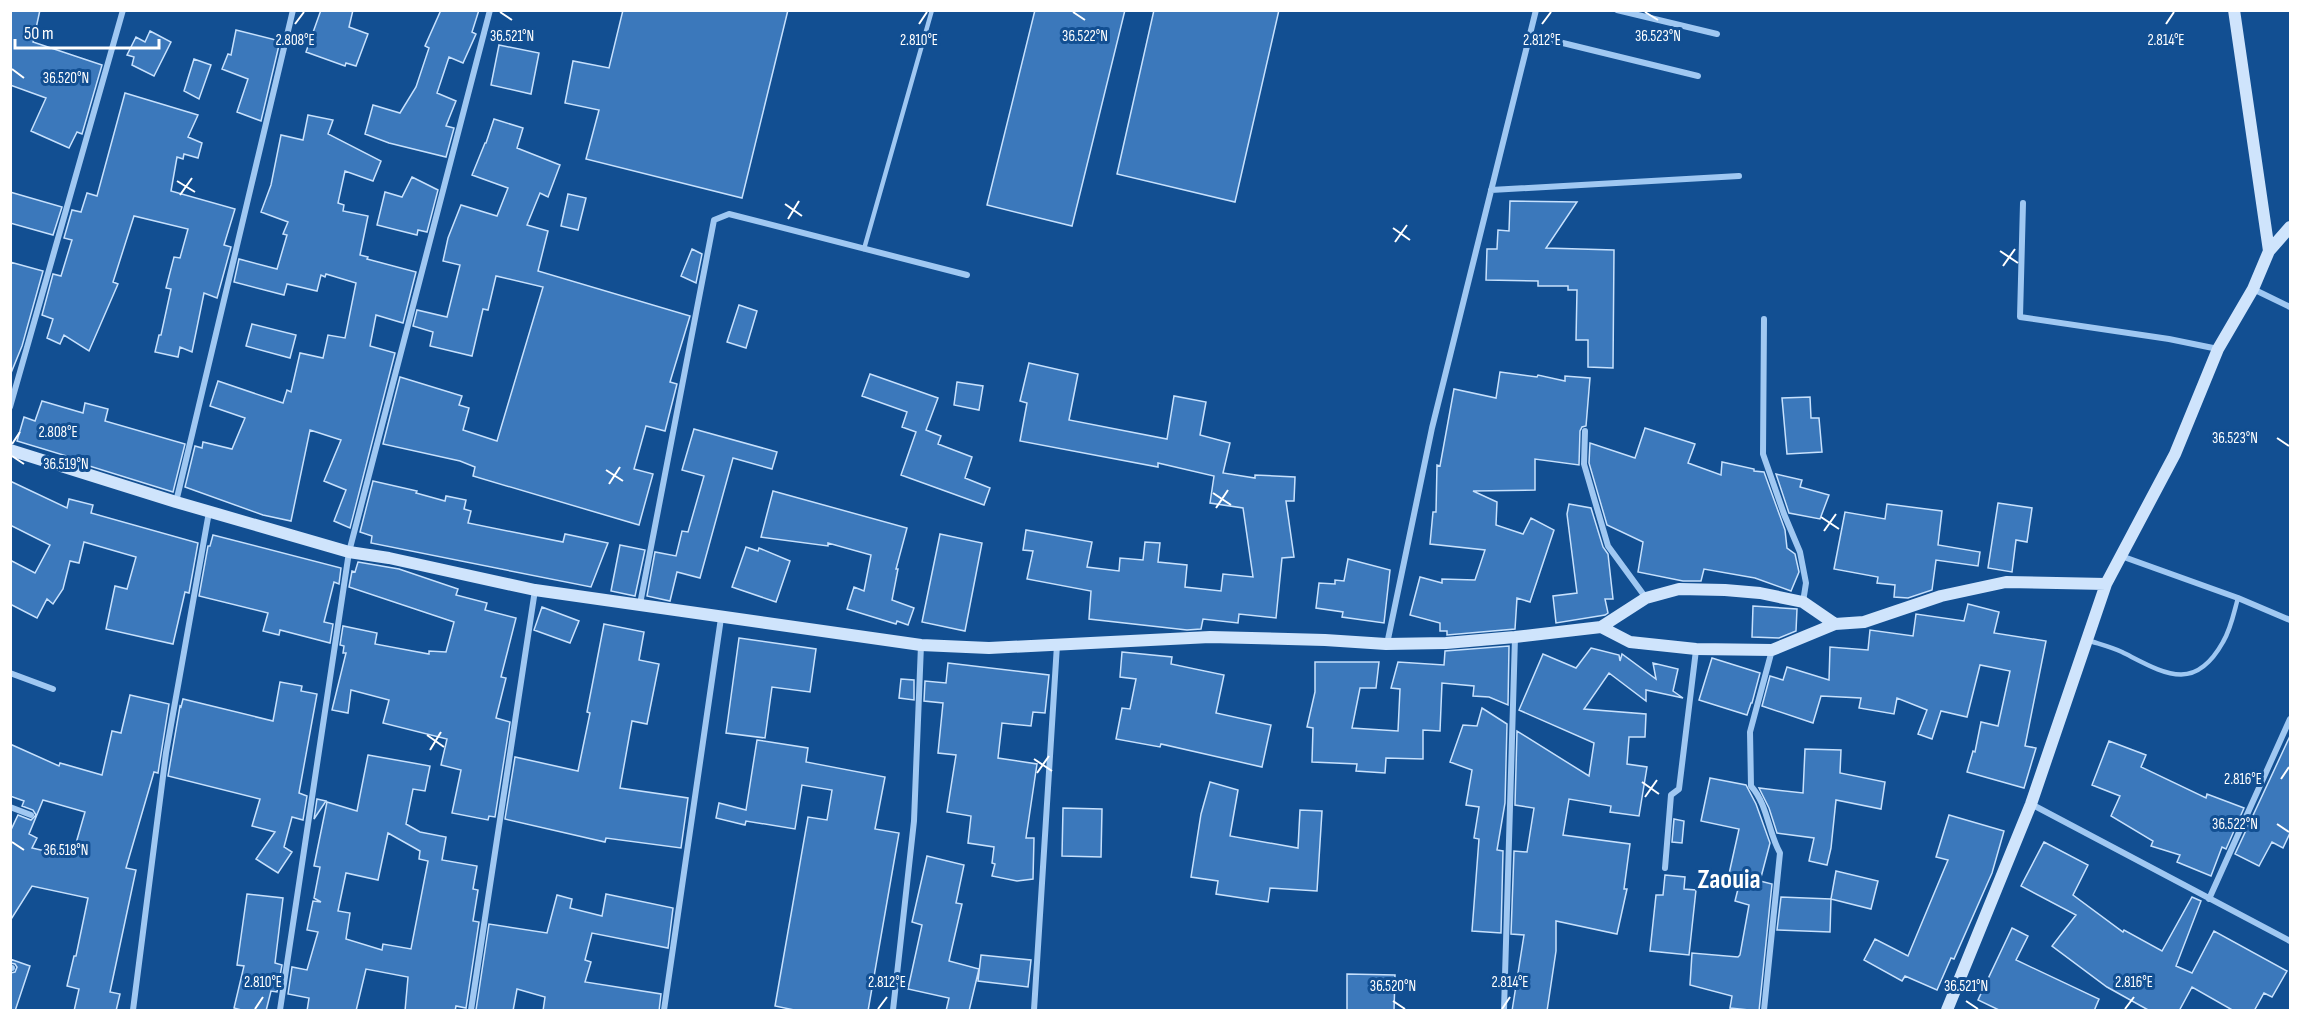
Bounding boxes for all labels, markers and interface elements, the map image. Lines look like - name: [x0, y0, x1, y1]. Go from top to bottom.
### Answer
- scale bar: [15, 12, 159, 50]
- text: 50 m: [24, 23, 54, 44]
- text: 36.521°N: [490, 27, 534, 46]
- text: 36.522°N: [1062, 27, 1108, 46]
- text: 36.523°N: [1635, 27, 1681, 46]
- text: 2.808°E: [275, 31, 315, 50]
- text: 2.810°E: [900, 31, 938, 50]
- text: 2.812°E: [1523, 31, 1561, 50]
- text: 2.814°E: [2147, 31, 2185, 50]
- text: 36.520°N: [43, 69, 89, 88]
- text: 2.808°E: [38, 423, 78, 442]
- text: 36.523°N: [2212, 429, 2258, 448]
- text: 36.519°N: [43, 455, 89, 474]
- text: 2.816°E: [2224, 770, 2262, 789]
- text: 36.522°N: [2212, 815, 2258, 834]
- text: 36.518°N: [44, 841, 89, 860]
- district label: Zaouia: [1698, 864, 1760, 896]
- text: 2.810°E: [244, 973, 282, 992]
- text: 2.812°E: [868, 973, 906, 992]
- text: 2.814°E: [1491, 973, 1529, 992]
- text: 2.816°E: [2115, 973, 2153, 992]
- text: 36.520°N: [1370, 977, 1416, 996]
- text: 36.521°N: [1944, 977, 1988, 996]

